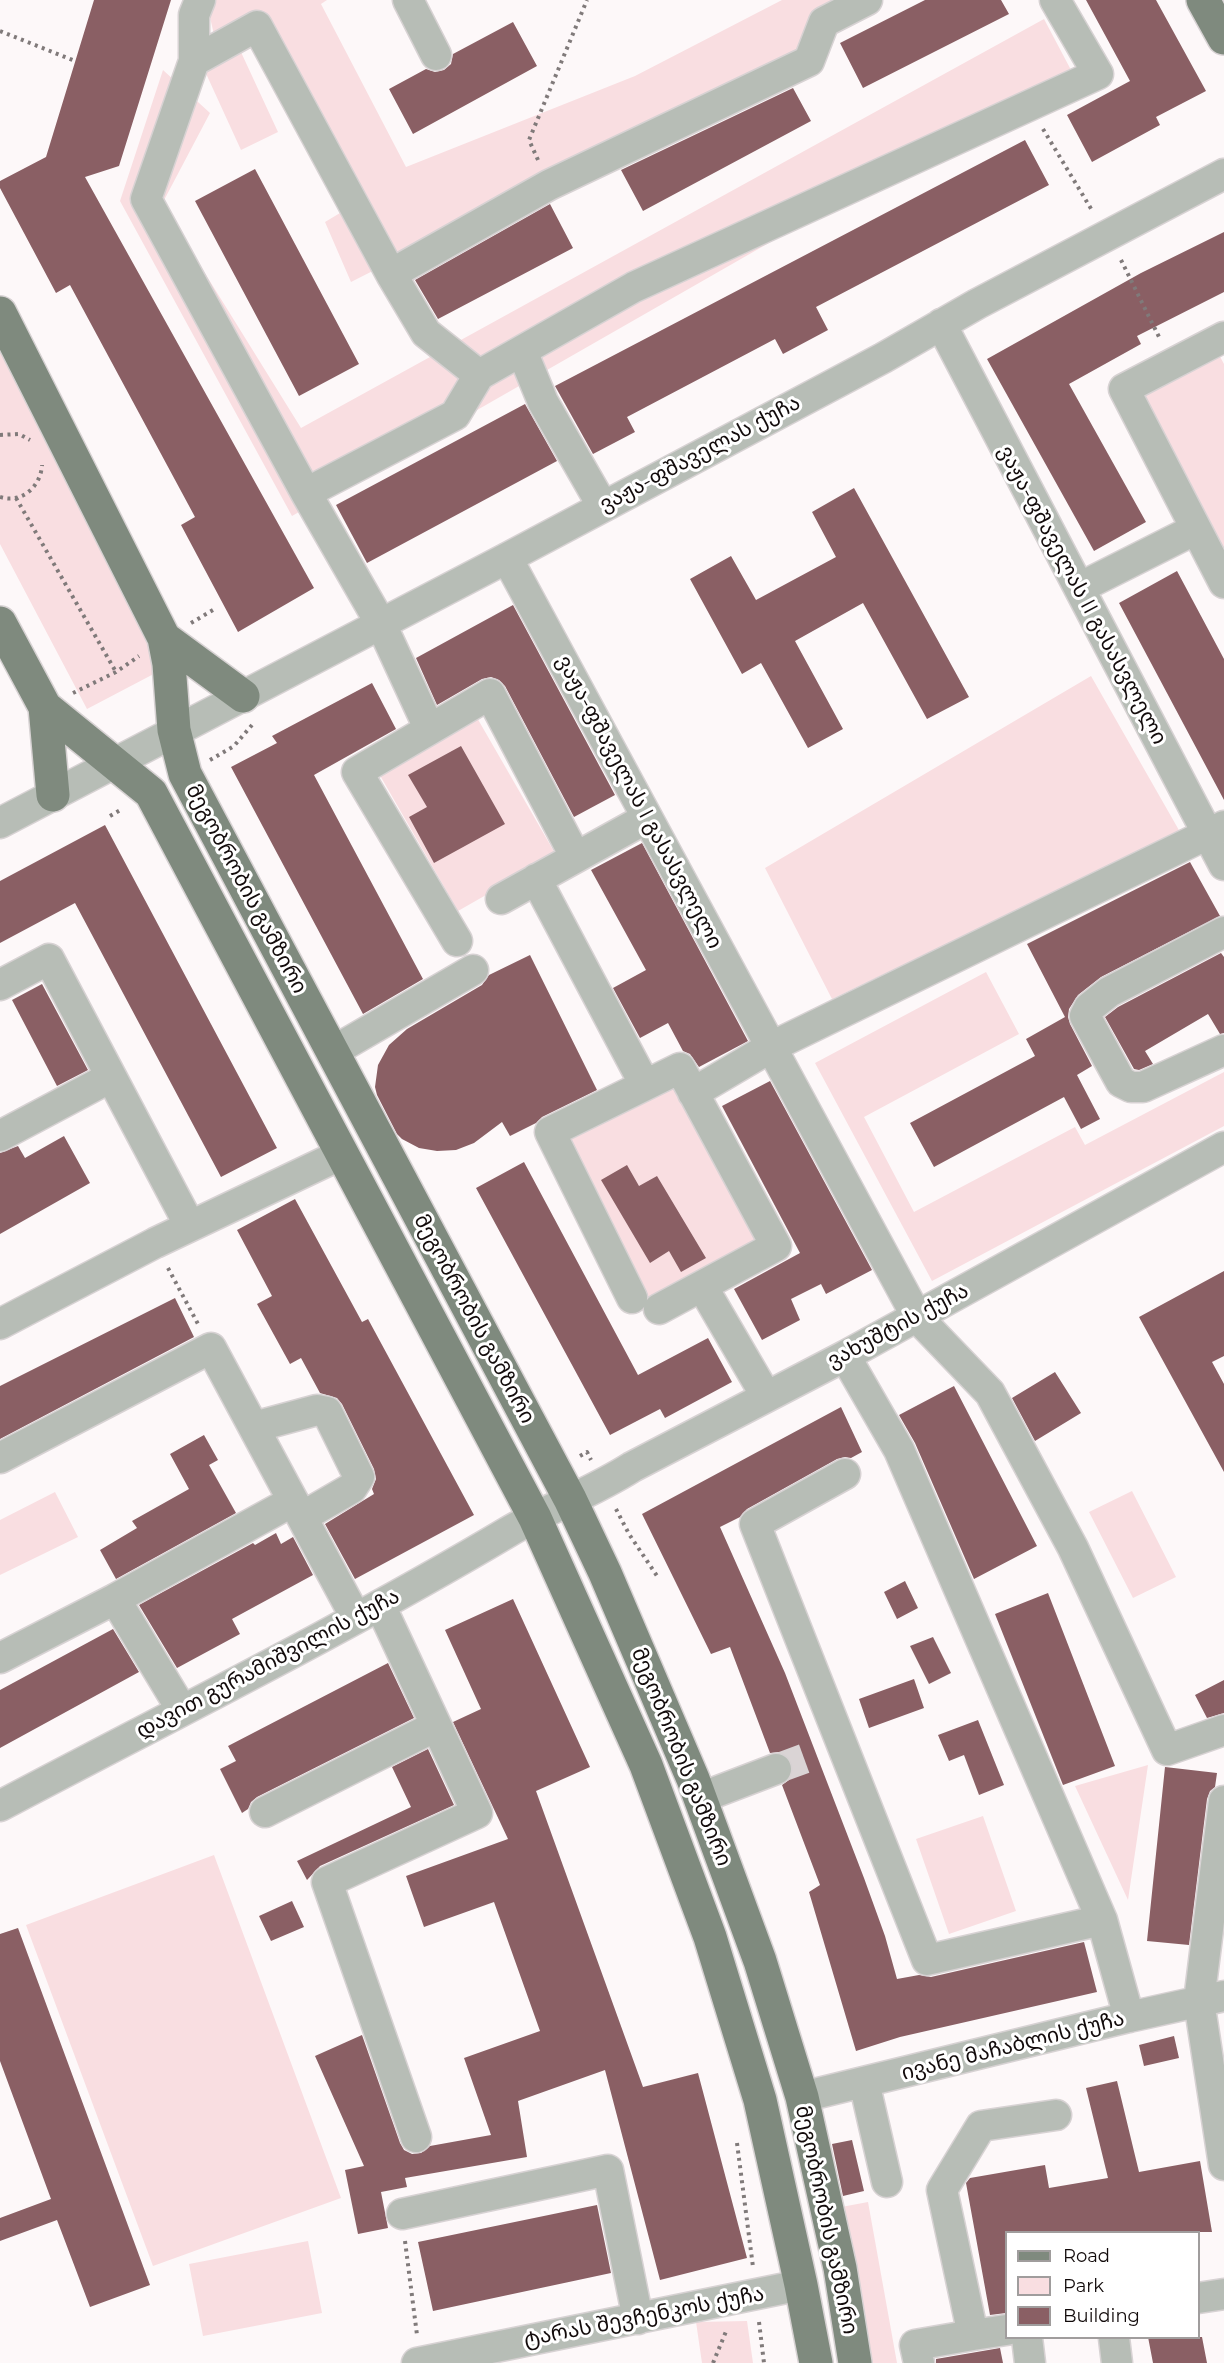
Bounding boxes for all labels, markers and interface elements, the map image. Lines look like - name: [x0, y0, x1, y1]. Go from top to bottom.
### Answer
- street label: ვაჟა-ფშაველას ქუჩა: [595, 390, 805, 518]
- street label: ვაჟა-ფშაველას II გასასვლელი: [992, 441, 1172, 749]
- street label: ვაჟა-ფშაველას I გასასვლელი: [551, 651, 727, 953]
- street label: მეგობრობის გამზირი: [180, 780, 312, 998]
- street label: მეგობრობის გამზირი: [408, 1210, 540, 1428]
- street label: ვახუშტის ქუჩა: [823, 1278, 973, 1374]
- street label: დავით გურამიშვილის ქუჩა: [132, 1584, 404, 1744]
- street label: მეგობრობის გამზირი: [626, 1644, 736, 1870]
- street label: ივანე მაჩაბლის ქუჩა: [899, 2006, 1127, 2086]
- street label: მეგობრობის გამზირი: [789, 2103, 863, 2337]
- legend: [1005, 2231, 1200, 2339]
- text: Road: [1063, 2245, 1110, 2267]
- text: Park: [1063, 2275, 1104, 2297]
- street label: ტარას შევჩენკოს ქუჩა: [522, 2281, 766, 2353]
- text: Building: [1063, 2305, 1140, 2327]

